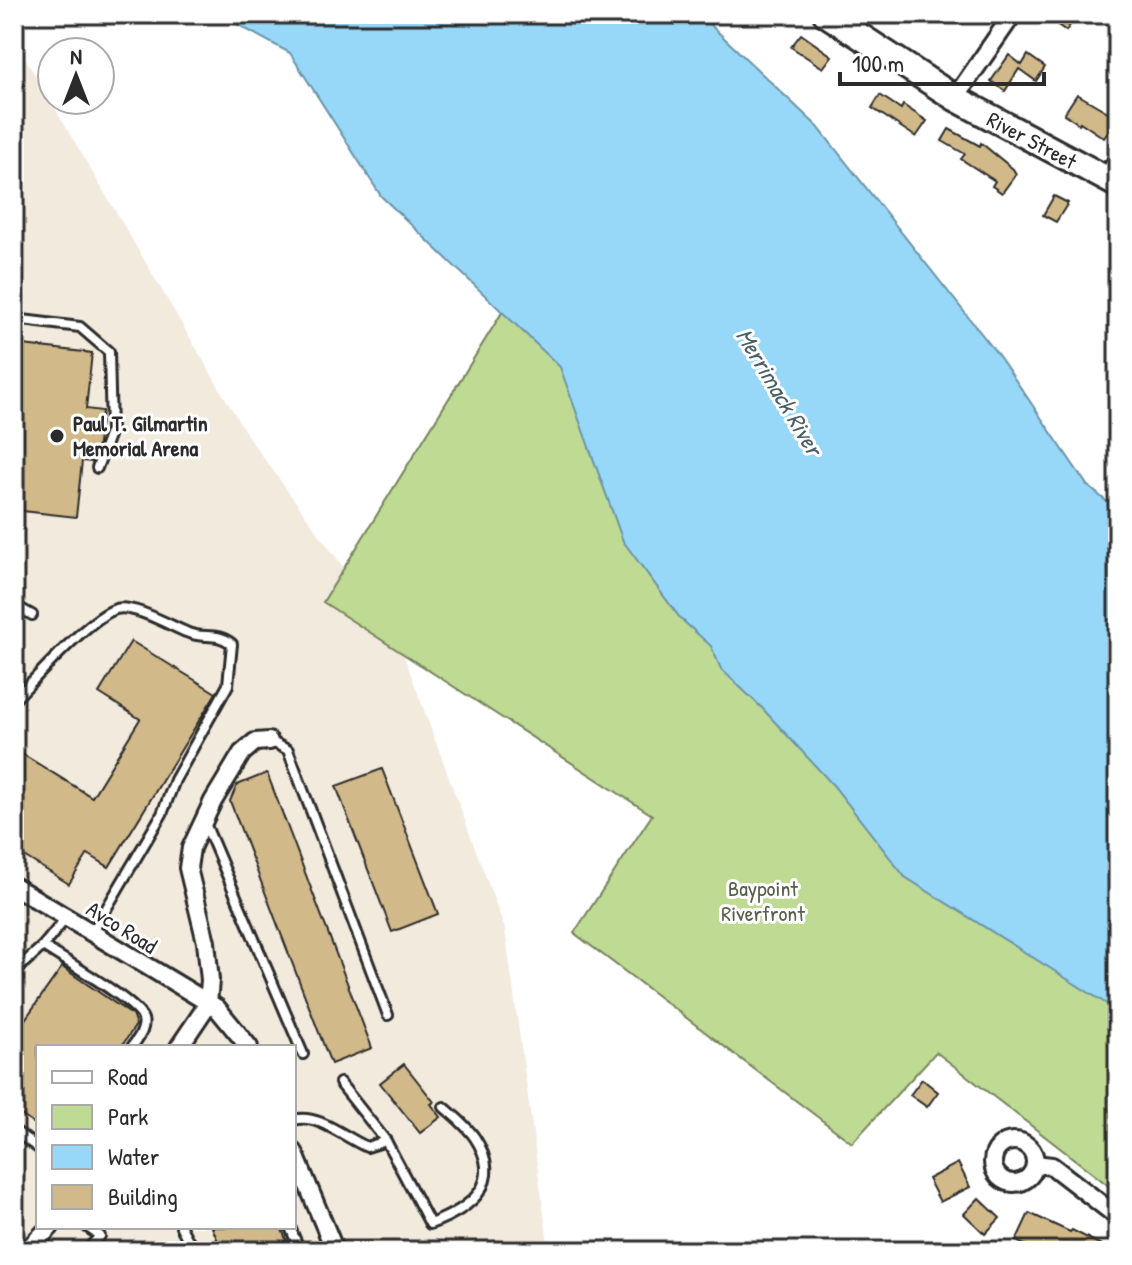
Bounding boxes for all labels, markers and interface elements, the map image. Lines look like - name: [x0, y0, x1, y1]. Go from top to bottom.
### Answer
- north arrow: [36, 36, 116, 116]
- scale bar: [840, 36, 1044, 86]
- text: N: [70, 41, 82, 71]
- text: 100 m: [852, 47, 904, 79]
- street label: River Street: [982, 104, 1082, 176]
- water label: Merrimack River: [729, 322, 832, 463]
- place label: Paul T. Gilmartin Memorial Arena: [73, 408, 208, 463]
- marker: Paul T. Gilmartin Memorial Arena: [48, 427, 66, 445]
- park label: Baypoint Riverfront: [721, 873, 805, 928]
- street label: Avco Road: [81, 894, 163, 961]
- legend: [36, 1045, 296, 1229]
- text: Road: [108, 1060, 147, 1092]
- text: Park: [108, 1100, 148, 1132]
- text: Water: [108, 1140, 159, 1172]
- text: Building: [108, 1180, 178, 1212]

